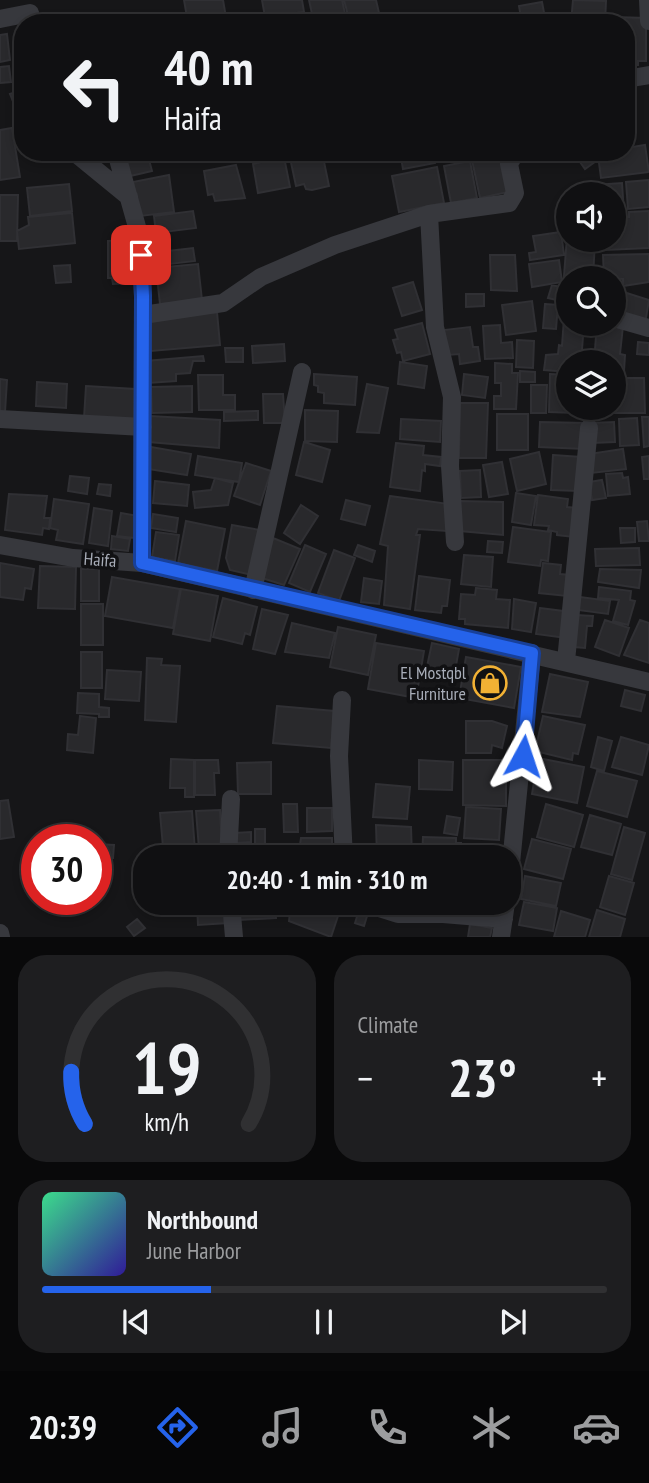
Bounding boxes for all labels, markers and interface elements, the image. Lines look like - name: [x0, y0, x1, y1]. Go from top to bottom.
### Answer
- text: 40 m: [164, 35, 253, 99]
- icon: left: [49, 42, 140, 133]
- text: Haifa: [164, 97, 222, 139]
- map controls: [556, 182, 626, 420]
- button: sound: [556, 182, 626, 252]
- pin: [111, 225, 171, 285]
- icon: arrive: [122, 236, 160, 274]
- button: search: [556, 266, 626, 336]
- button: layers: [556, 350, 626, 420]
- street label: Haifa: [83, 547, 117, 572]
- place label: El Mostqbl Furniture: [400, 661, 467, 705]
- shop icon: El Mostqbl Furniture: [471, 664, 509, 702]
- position arrow: [486, 719, 560, 793]
- speed limit sign: 30: [21, 824, 112, 915]
- text: 20:40 · 1 min · 310 m: [227, 863, 427, 896]
- text: Climate: [358, 1010, 418, 1039]
- text: 19: [132, 1021, 202, 1115]
- text: 23°: [448, 1044, 517, 1111]
- text: −: [358, 1053, 373, 1102]
- text: +: [591, 1053, 607, 1102]
- text: km/h: [145, 1106, 189, 1138]
- text: Northbound: [147, 1203, 258, 1236]
- text: June Harbor: [147, 1236, 241, 1265]
- icon: previous: [117, 1303, 155, 1341]
- icon: pause: [305, 1303, 343, 1341]
- icon: next: [494, 1303, 532, 1341]
- icon: directions: [153, 1403, 202, 1452]
- icon: music: [258, 1403, 307, 1452]
- icon: phone: [363, 1403, 412, 1452]
- icon: climate: [467, 1403, 516, 1452]
- icon: car: [572, 1403, 621, 1452]
- text: 20:39: [28, 1406, 97, 1448]

